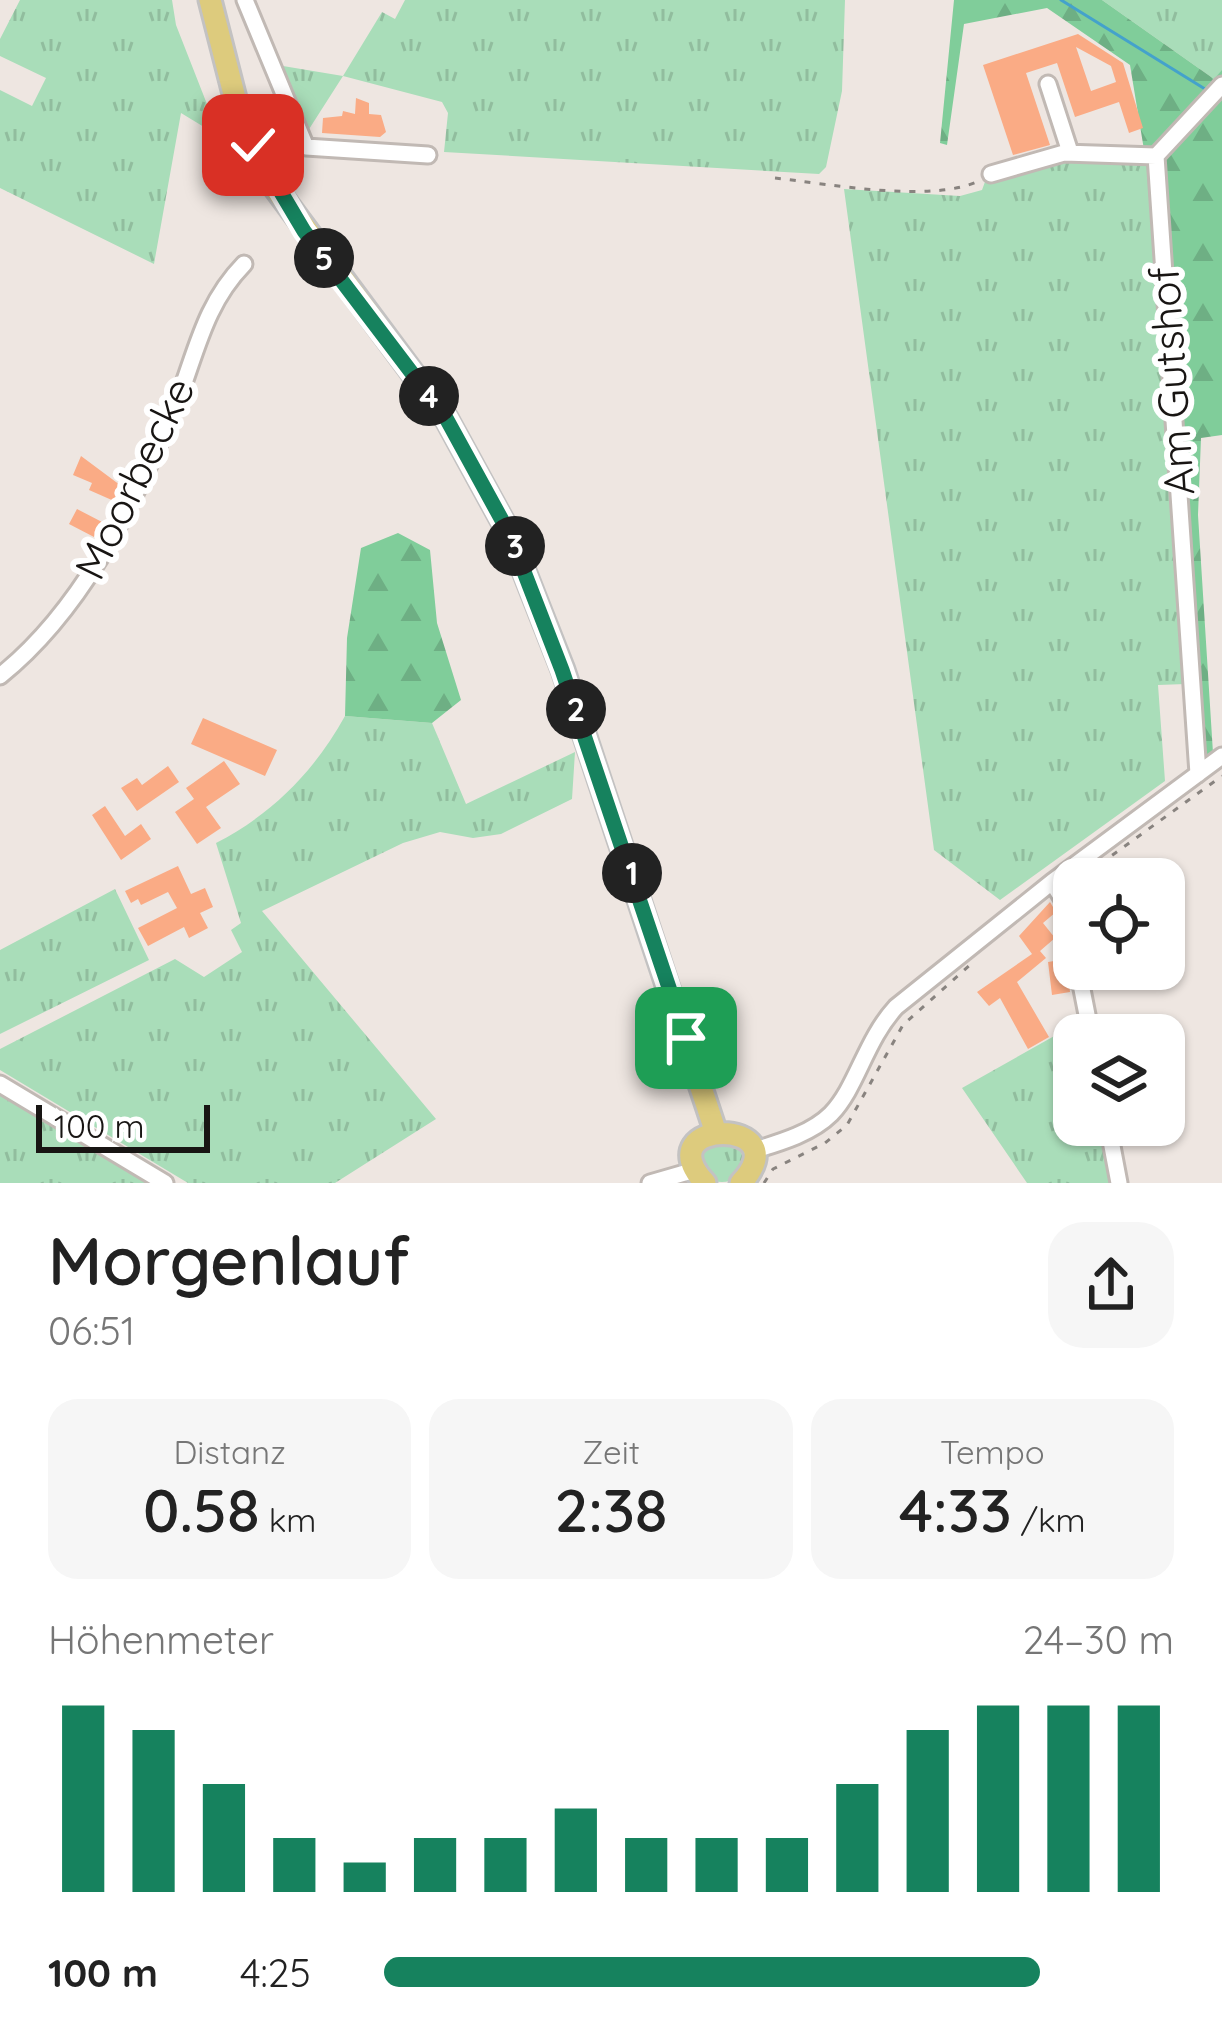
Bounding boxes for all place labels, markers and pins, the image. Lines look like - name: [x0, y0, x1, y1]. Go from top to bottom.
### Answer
- pin: [202, 94, 304, 196]
- pin: 5: [294, 228, 354, 288]
- pin: 4: [399, 366, 459, 426]
- pin: 3: [485, 516, 545, 576]
- pin: 2: [546, 679, 606, 739]
- pin: 1: [602, 843, 662, 903]
- pin: [635, 987, 737, 1089]

